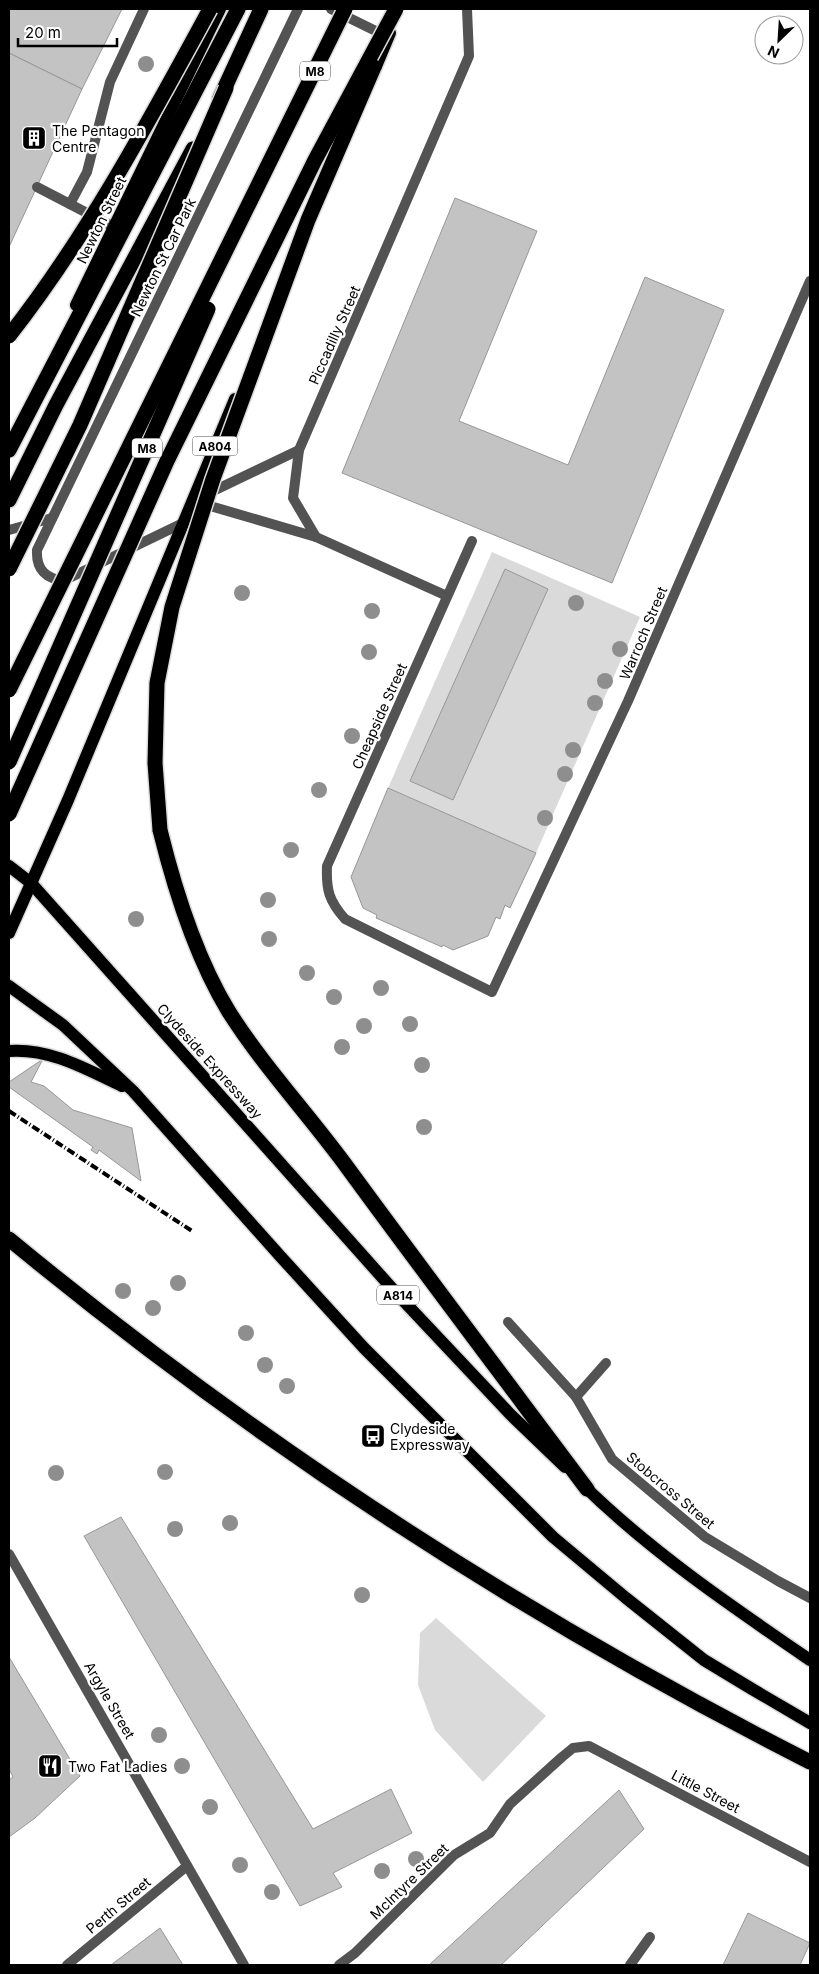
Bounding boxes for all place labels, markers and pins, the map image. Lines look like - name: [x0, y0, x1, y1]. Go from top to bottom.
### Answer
- place label: The Pentagon Centre: [52, 122, 144, 155]
- building icon: The Pentagon Centre: [21, 125, 47, 151]
- place label: Clydeside Expressway: [390, 1420, 470, 1453]
- bus stop icon: Clydeside Expressway: [360, 1423, 386, 1449]
- restaurant icon: Two Fat Ladies: [37, 1753, 63, 1779]
- place label: Two Fat Ladies: [68, 1758, 167, 1775]

